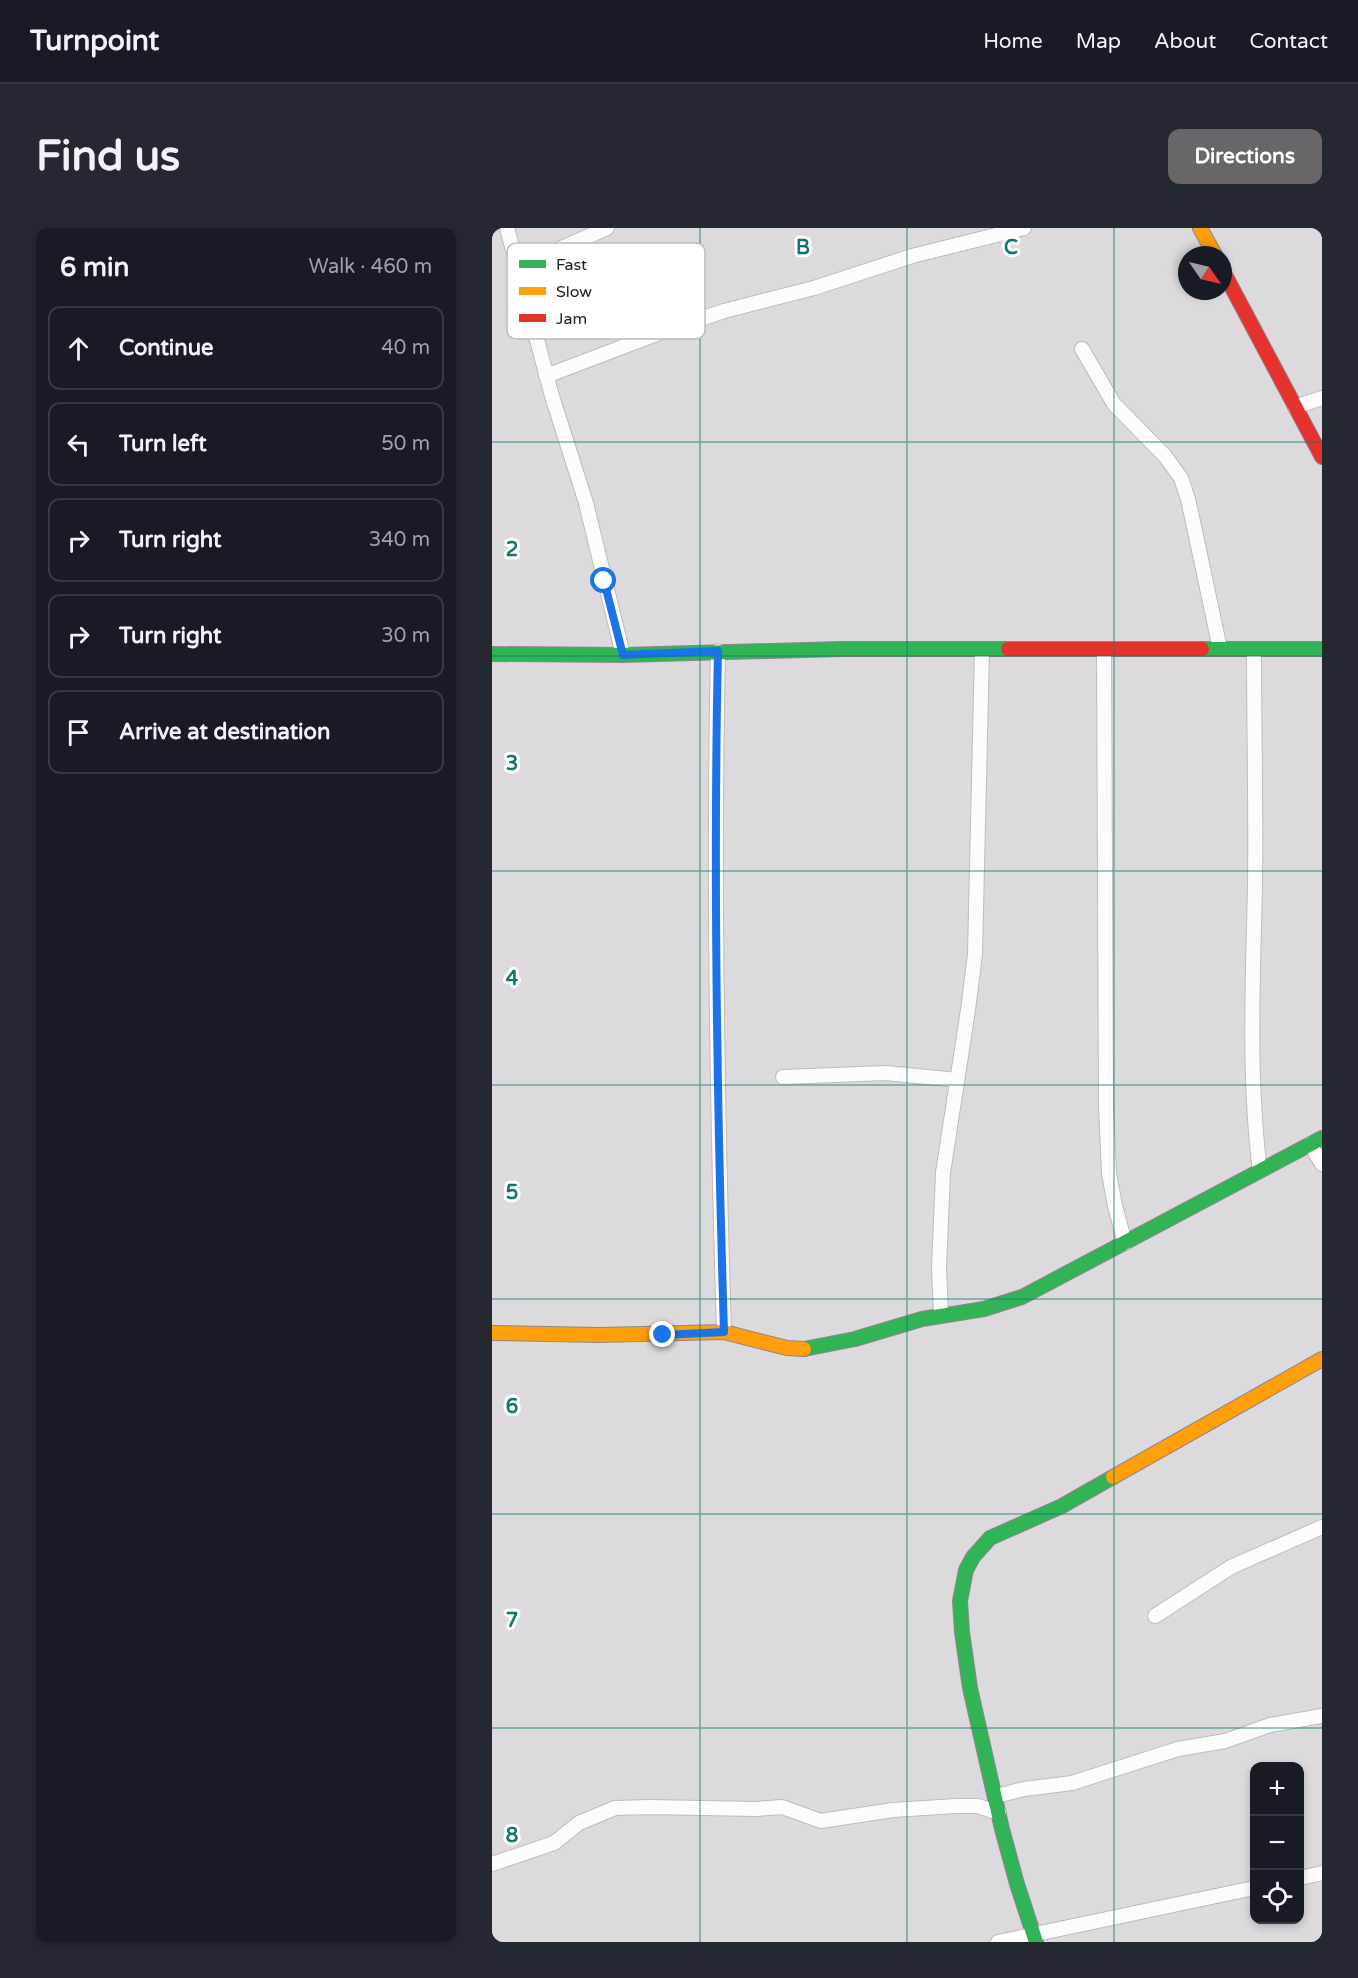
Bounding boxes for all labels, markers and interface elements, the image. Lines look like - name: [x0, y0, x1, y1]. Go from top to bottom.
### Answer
- text: Turnpoint: [30, 24, 159, 58]
- text: Home: [983, 29, 1043, 54]
- text: Map: [1076, 29, 1121, 54]
- text: About: [1154, 29, 1216, 54]
- text: Contact: [1249, 29, 1328, 54]
- button: Directions: [1168, 129, 1322, 184]
- text: Find us: [36, 131, 180, 182]
- text: B: [796, 236, 810, 260]
- text: C: [1004, 236, 1018, 260]
- legend: [507, 243, 705, 339]
- north arrow: [1178, 246, 1232, 300]
- text: 6 min: [60, 252, 129, 283]
- text: Walk · 460 m: [309, 255, 432, 279]
- text: Fast: [556, 255, 587, 275]
- text: Slow: [556, 282, 592, 302]
- text: Jam: [556, 309, 587, 329]
- icon: ahead: [62, 332, 95, 365]
- text: Continue: [119, 335, 214, 361]
- text: 40 m: [381, 336, 430, 360]
- icon: left: [62, 428, 95, 461]
- text: Turn left: [119, 431, 207, 457]
- text: 50 m: [381, 432, 430, 456]
- icon: right: [62, 524, 95, 557]
- text: Turn right: [119, 527, 221, 553]
- text: 340 m: [369, 528, 430, 552]
- text: 2: [506, 538, 518, 562]
- route start: [590, 567, 616, 593]
- icon: right: [62, 620, 95, 653]
- text: Turn right: [119, 623, 221, 649]
- text: 30 m: [381, 624, 430, 648]
- icon: arrive: [62, 716, 95, 749]
- text: Arrive at destination: [119, 719, 330, 745]
- text: 3: [506, 752, 518, 776]
- text: 4: [506, 967, 519, 991]
- text: 5: [506, 1181, 518, 1205]
- route end: [649, 1321, 675, 1347]
- text: 6: [506, 1395, 518, 1419]
- text: 7: [506, 1609, 518, 1633]
- map controls: [1250, 1762, 1304, 1924]
- button: +: [1250, 1762, 1304, 1816]
- button: −: [1250, 1816, 1304, 1870]
- text: 8: [506, 1824, 518, 1848]
- button: locate: [1250, 1870, 1304, 1924]

